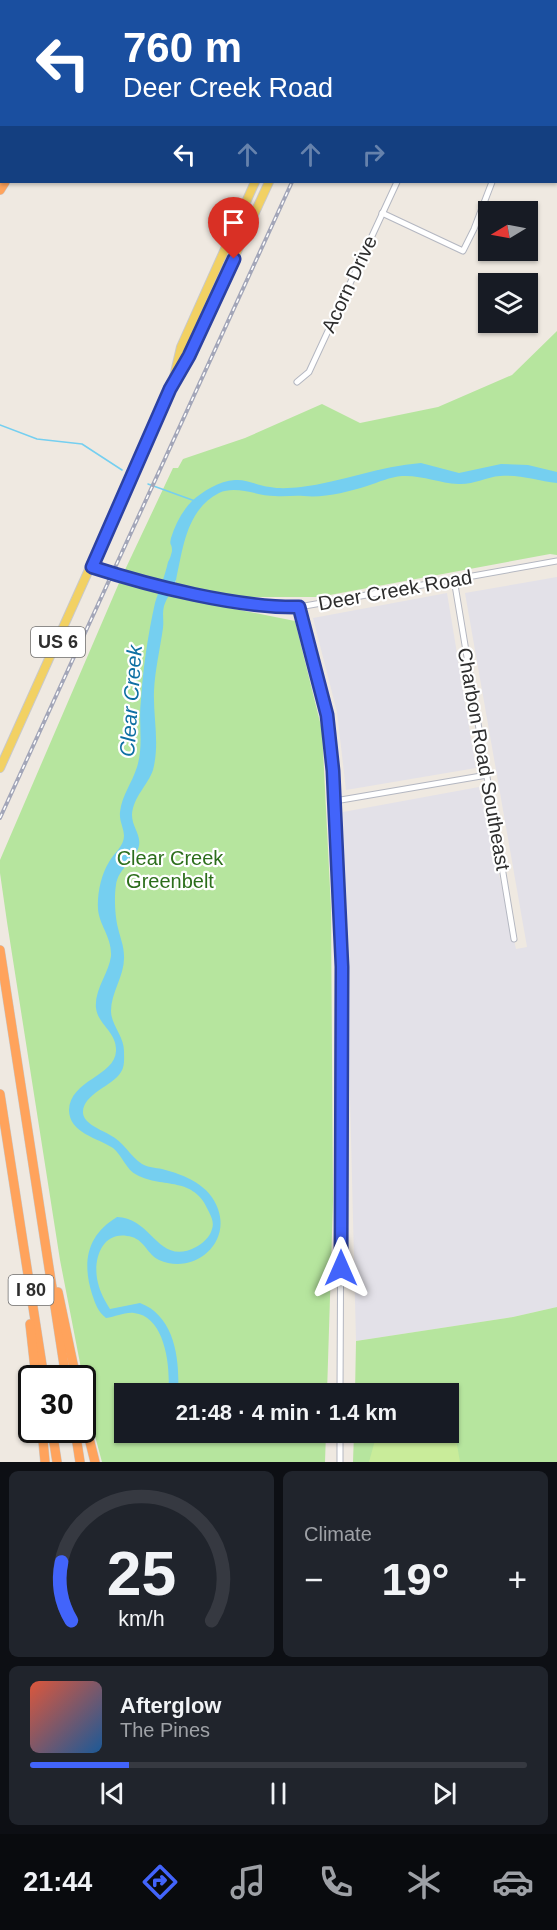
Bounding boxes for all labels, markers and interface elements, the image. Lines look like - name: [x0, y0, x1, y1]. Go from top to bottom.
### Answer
- icon: left: [24, 24, 102, 102]
- text: 760 m: [123, 24, 242, 71]
- text: Deer Creek Road: [123, 73, 333, 103]
- icon: left: [168, 138, 201, 171]
- icon: ahead: [231, 138, 264, 171]
- icon: ahead: [294, 138, 327, 171]
- icon: right: [357, 138, 390, 171]
- pin: [208, 197, 259, 259]
- north arrow: [478, 201, 538, 261]
- map controls: [478, 201, 538, 333]
- icon: arrive: [217, 206, 250, 239]
- street label: Acorn Drive: [317, 232, 381, 336]
- button: layers: [478, 273, 538, 333]
- street label: Deer Creek Road: [316, 566, 474, 614]
- road number: US 6: [31, 627, 85, 657]
- water label: Clear Creek: [115, 643, 146, 758]
- street label: Charbon Road Southeast: [454, 646, 515, 872]
- park label: Clear Creek Greenbelt: [117, 847, 224, 892]
- position arrow: [309, 1236, 373, 1300]
- road number: I 80: [9, 1275, 54, 1305]
- speed limit sign: 30: [18, 1365, 96, 1443]
- text: 21:48 · 4 min · 1.4 km: [176, 1400, 397, 1425]
- text: Climate: [304, 1523, 372, 1545]
- text: 25: [107, 1539, 176, 1608]
- text: 19°: [381, 1554, 450, 1605]
- text: −: [304, 1561, 323, 1598]
- text: +: [508, 1561, 527, 1598]
- text: km/h: [118, 1607, 165, 1631]
- text: Afterglow: [120, 1693, 221, 1718]
- text: The Pines: [120, 1719, 210, 1741]
- icon: previous: [96, 1777, 129, 1810]
- icon: pause: [262, 1777, 295, 1810]
- icon: next: [428, 1777, 461, 1810]
- icon: directions: [139, 1861, 181, 1903]
- icon: music: [227, 1861, 269, 1903]
- icon: phone: [315, 1861, 357, 1903]
- icon: climate: [403, 1861, 445, 1903]
- icon: car: [492, 1861, 534, 1903]
- text: 21:44: [23, 1867, 92, 1897]

